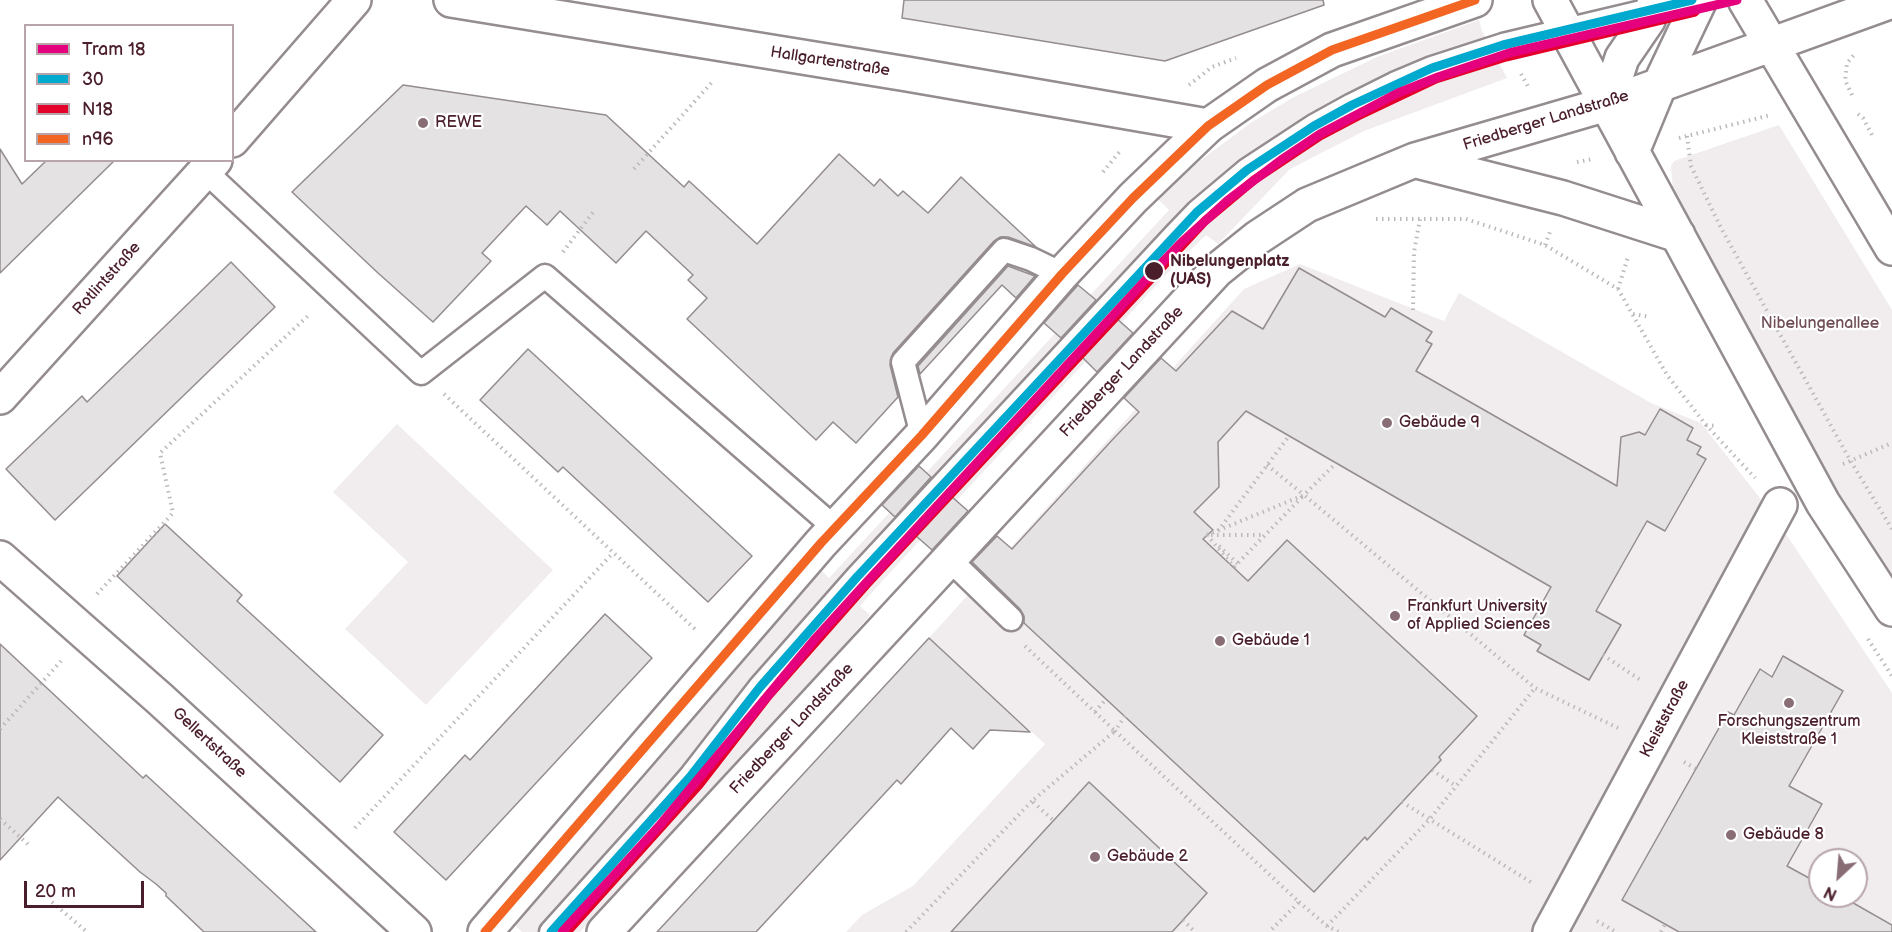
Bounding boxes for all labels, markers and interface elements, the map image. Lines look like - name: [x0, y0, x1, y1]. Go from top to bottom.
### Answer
- legend: [24, 24, 234, 162]
- text: Tram 18: [82, 39, 145, 60]
- street label: Hallgartenstraße: [769, 43, 891, 81]
- text: 30: [82, 69, 104, 90]
- street label: Friedberger Landstraße: [1461, 87, 1631, 155]
- text: N18: [82, 99, 113, 120]
- place label: REWE: [435, 113, 482, 133]
- marker: REWE: [416, 116, 430, 130]
- text: n96: [82, 129, 114, 150]
- street label: Rotlintstraße: [69, 238, 145, 320]
- place label: Nibelungenplatz (UAS): [1170, 252, 1289, 290]
- marker: Nibelungenplatz (UAS): [1143, 260, 1165, 282]
- street label: Friedberger Landstraße: [1056, 302, 1188, 442]
- park label: Nibelungenallee: [1761, 314, 1879, 334]
- place label: Gebäude 9: [1399, 413, 1480, 433]
- marker: Gebäude 9: [1380, 416, 1394, 430]
- place label: Frankfurt University of Applied Sciences: [1407, 597, 1550, 635]
- marker: Frankfurt University of Applied Sciences: [1388, 609, 1402, 623]
- place label: Gebäude 1: [1232, 631, 1310, 651]
- marker: Gebäude 1: [1213, 634, 1227, 648]
- street label: Friedberger Landstraße: [726, 659, 858, 799]
- street label: Kleiststraße: [1636, 677, 1694, 761]
- marker: Forschungszentrum Kleiststraße 1: [1782, 696, 1796, 710]
- street label: Gellertstraße: [168, 704, 250, 782]
- place label: Forschungszentrum Kleiststraße 1: [1718, 712, 1860, 750]
- place label: Gebäude 8: [1743, 825, 1824, 845]
- marker: Gebäude 8: [1724, 828, 1738, 842]
- place label: Gebäude 2: [1107, 847, 1188, 867]
- north arrow: [1808, 848, 1868, 908]
- marker: Gebäude 2: [1088, 850, 1102, 864]
- scale bar: [27, 869, 147, 907]
- text: 20 m: [35, 881, 76, 902]
- text: N: [1821, 882, 1840, 904]

